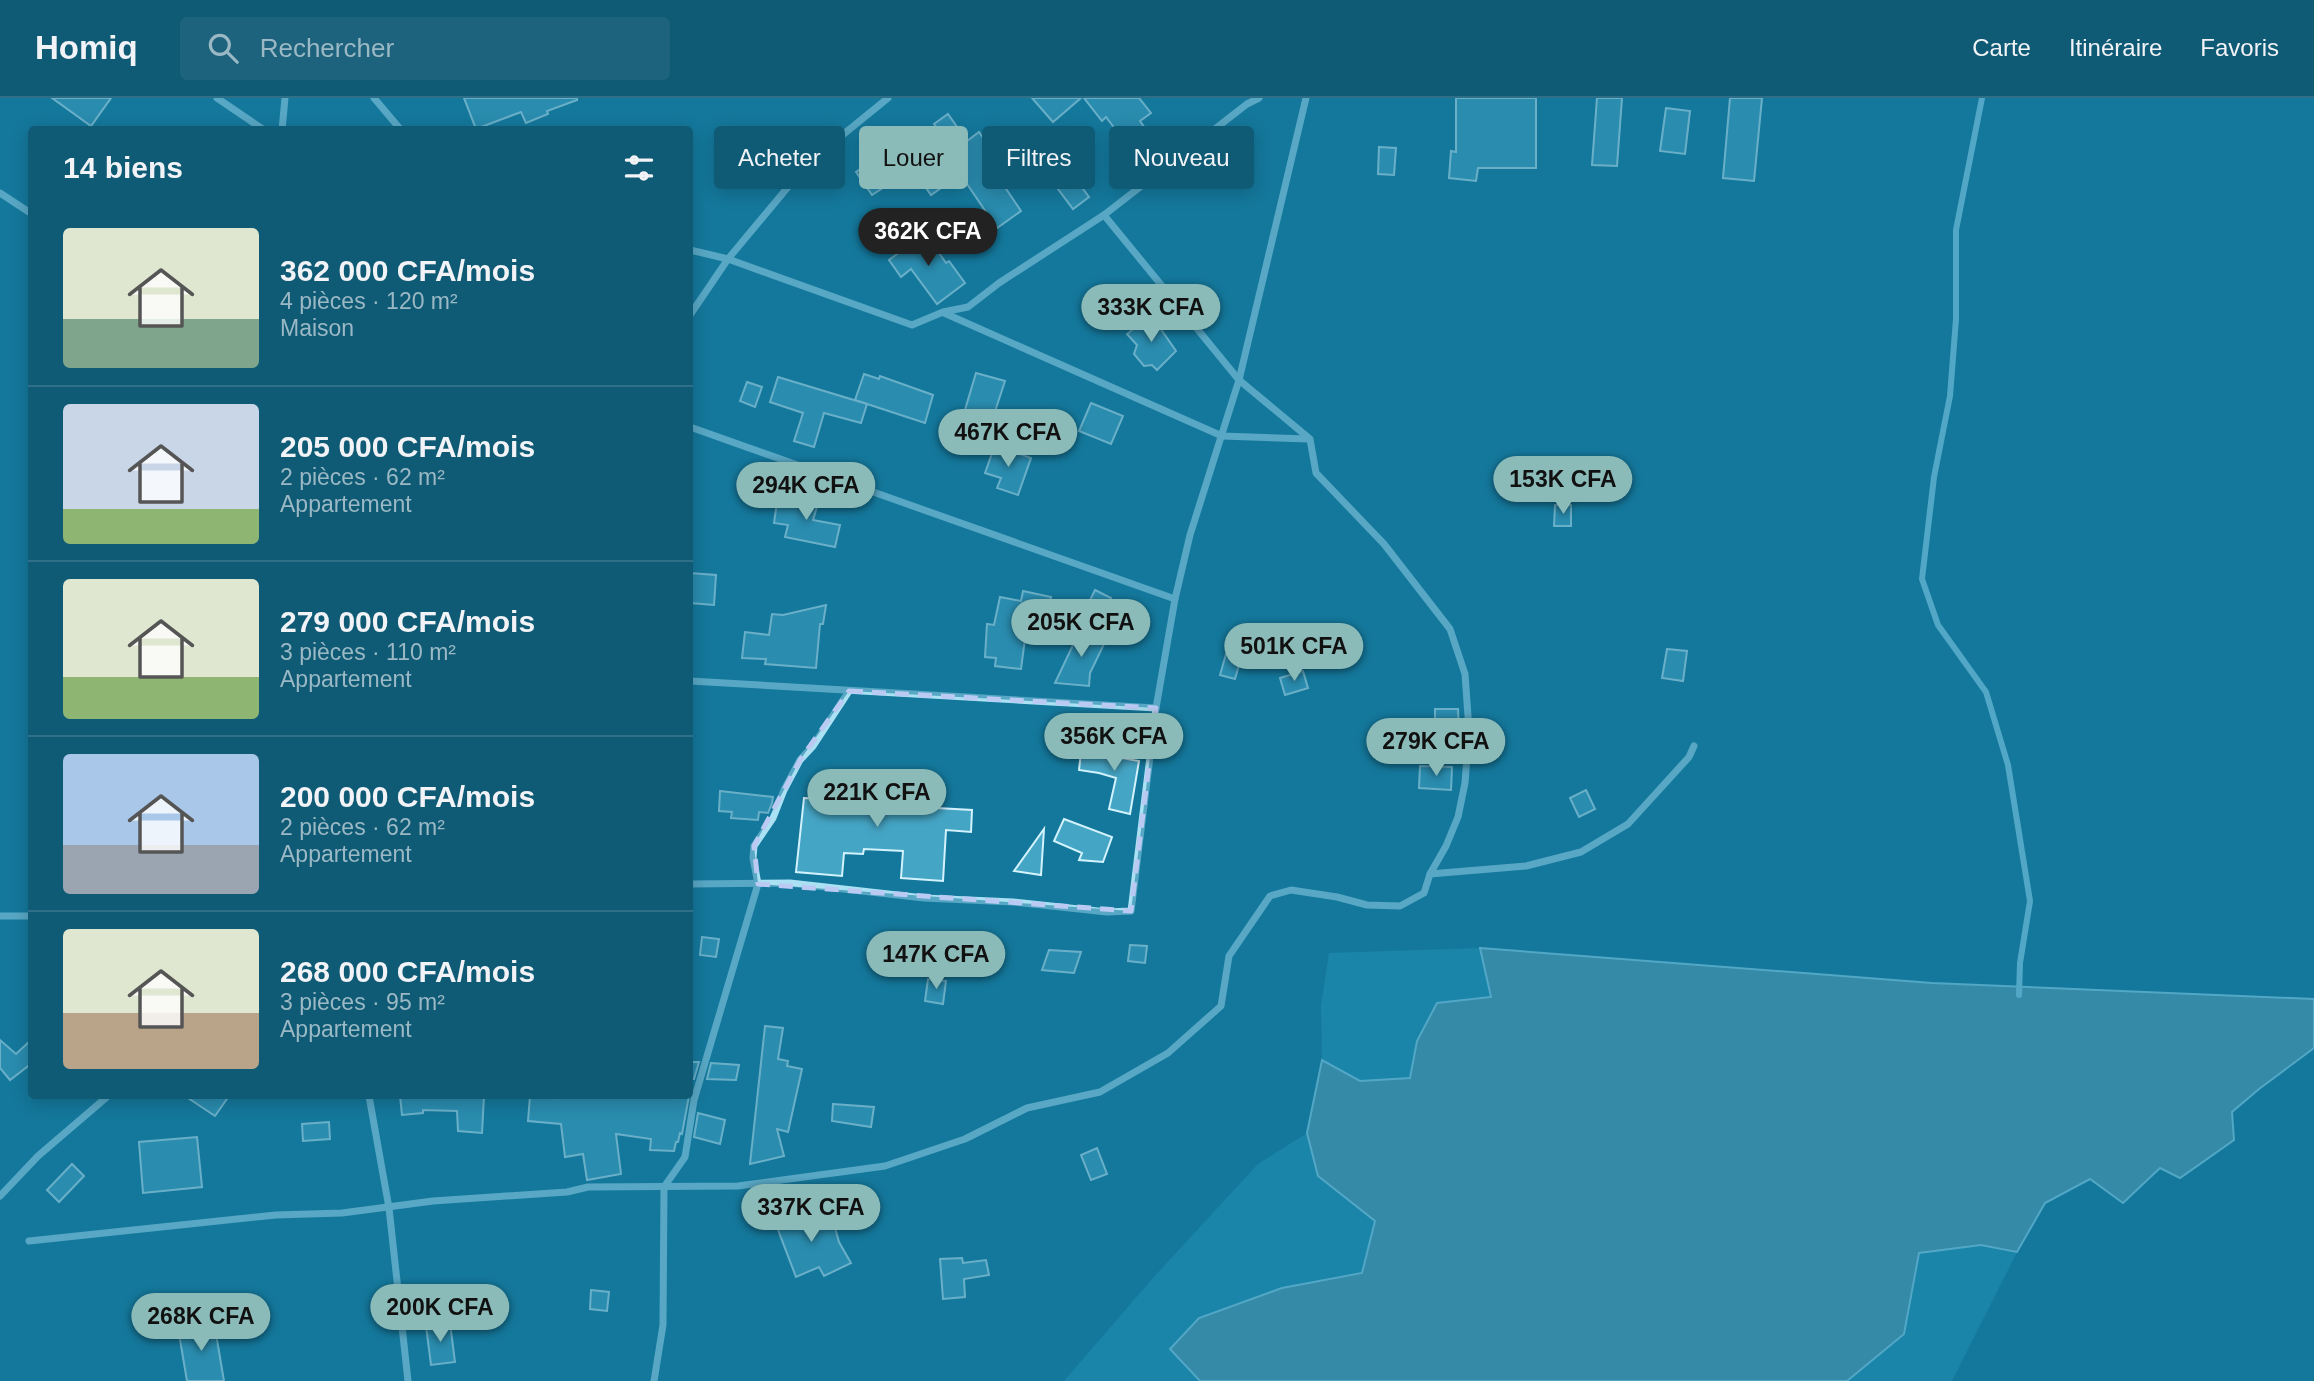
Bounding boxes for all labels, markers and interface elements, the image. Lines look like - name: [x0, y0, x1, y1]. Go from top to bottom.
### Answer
- search box: [180, 17, 670, 80]
- text: Homiq: [35, 29, 138, 66]
- icon: search: [204, 29, 242, 67]
- text: Rechercher: [260, 33, 394, 63]
- text: Carte: [1972, 34, 2031, 61]
- text: Itinéraire: [2069, 34, 2162, 61]
- text: Favoris: [2200, 34, 2279, 61]
- chip: Acheter: [714, 126, 845, 189]
- chip: Louer: [859, 126, 968, 189]
- chip: Filtres: [982, 126, 1095, 189]
- chip: Nouveau: [1109, 126, 1254, 189]
- icon: filters: [620, 149, 658, 187]
- text: 14 biens: [63, 151, 183, 184]
- pin: 362K CFA: [856, 208, 1000, 268]
- text: 362K CFA: [874, 218, 982, 244]
- text: 362 000 CFA/mois: [280, 254, 535, 287]
- icon: home: [119, 256, 203, 340]
- pin: 333K CFA: [1079, 285, 1223, 344]
- text: 4 pièces · 120 m²: [280, 288, 458, 314]
- text: 333K CFA: [1097, 294, 1205, 320]
- text: Maison: [280, 315, 354, 341]
- pin: 467K CFA: [936, 410, 1080, 469]
- text: 467K CFA: [954, 419, 1062, 445]
- text: 205 000 CFA/mois: [280, 430, 535, 463]
- icon: home: [119, 432, 203, 516]
- pin: 153K CFA: [1491, 456, 1635, 516]
- pin: 294K CFA: [734, 462, 878, 522]
- text: 2 pièces · 62 m²: [280, 464, 445, 490]
- text: 153K CFA: [1509, 466, 1617, 492]
- text: 294K CFA: [752, 472, 860, 498]
- text: Appartement: [280, 491, 412, 517]
- pin: 205K CFA: [1009, 600, 1153, 659]
- text: 279 000 CFA/mois: [280, 605, 535, 638]
- icon: home: [119, 607, 203, 691]
- text: 205K CFA: [1027, 609, 1135, 635]
- pin: 501K CFA: [1222, 624, 1366, 683]
- text: 501K CFA: [1240, 633, 1348, 659]
- text: 3 pièces · 110 m²: [280, 639, 456, 665]
- text: Appartement: [280, 666, 412, 692]
- pin: 356K CFA: [1042, 714, 1186, 773]
- pin: 279K CFA: [1364, 718, 1508, 778]
- text: 356K CFA: [1060, 723, 1168, 749]
- text: 279K CFA: [1382, 728, 1490, 754]
- pin: 221K CFA: [805, 770, 949, 829]
- text: 221K CFA: [823, 779, 931, 805]
- text: 200 000 CFA/mois: [280, 780, 535, 813]
- icon: home: [119, 782, 203, 866]
- text: 2 pièces · 62 m²: [280, 814, 445, 840]
- text: Appartement: [280, 841, 412, 867]
- pin: 147K CFA: [864, 932, 1008, 991]
- text: 147K CFA: [882, 941, 990, 967]
- text: 268 000 CFA/mois: [280, 955, 535, 988]
- icon: home: [119, 957, 203, 1041]
- text: 3 pièces · 95 m²: [280, 989, 445, 1015]
- text: Appartement: [280, 1016, 412, 1042]
- pin: 337K CFA: [739, 1184, 883, 1244]
- text: 337K CFA: [757, 1194, 865, 1220]
- pin: 200K CFA: [368, 1284, 512, 1344]
- pin: 268K CFA: [129, 1294, 273, 1353]
- text: 200K CFA: [386, 1294, 494, 1320]
- text: 268K CFA: [147, 1303, 255, 1329]

